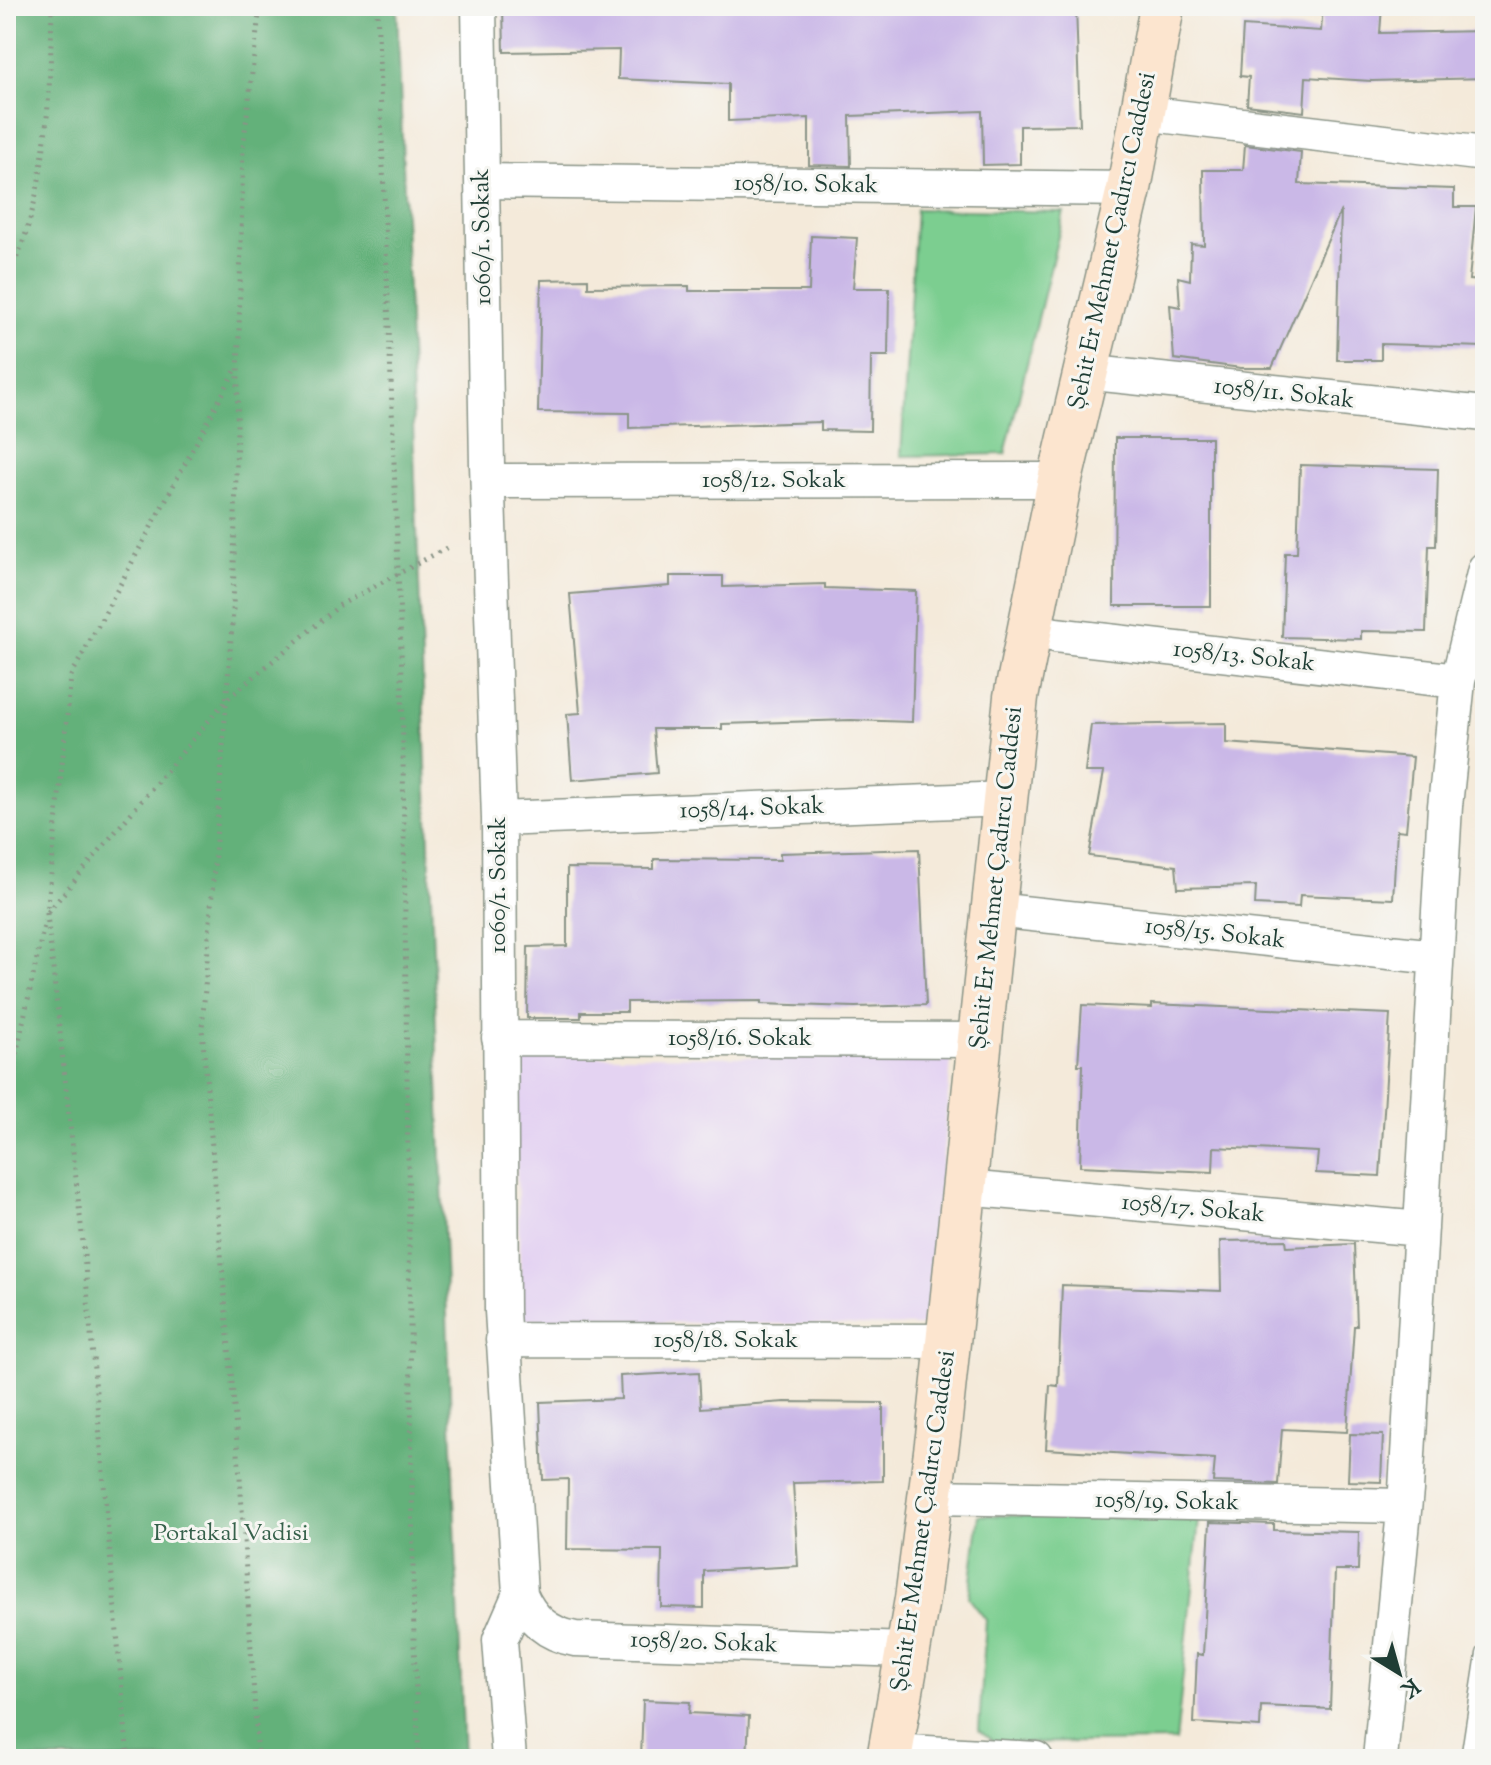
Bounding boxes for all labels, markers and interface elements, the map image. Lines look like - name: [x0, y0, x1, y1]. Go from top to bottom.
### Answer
- street label: Şehit Er Mehmet Çadırcı Caddesi: [1061, 69, 1165, 413]
- street label: 1058/10. Sokak: [733, 167, 879, 203]
- street label: 1060/1. Sokak: [465, 168, 501, 306]
- street label: 1058/11. Sokak: [1212, 370, 1356, 418]
- street label: 1058/12. Sokak: [702, 464, 846, 498]
- street label: 1058/13. Sokak: [1171, 633, 1317, 681]
- street label: Şehit Er Mehmet Çadırcı Caddesi: [962, 705, 1032, 1051]
- street label: 1058/14. Sokak: [679, 789, 825, 829]
- street label: 1060/1. Sokak: [482, 817, 516, 953]
- street label: 1058/15. Sokak: [1143, 910, 1287, 958]
- street label: 1058/16. Sokak: [668, 1022, 812, 1056]
- street label: 1058/17. Sokak: [1120, 1186, 1266, 1232]
- street label: 1058/18. Sokak: [654, 1324, 798, 1358]
- street label: Şehit Er Mehmet Çadırcı Caddesi: [883, 1348, 965, 1694]
- street label: 1058/19. Sokak: [1095, 1484, 1239, 1520]
- park label: Portakal Vadisi: [153, 1517, 309, 1551]
- street label: 1058/20. Sokak: [630, 1623, 778, 1663]
- north arrow: [1359, 1633, 1439, 1713]
- text: K: [1393, 1669, 1425, 1704]

